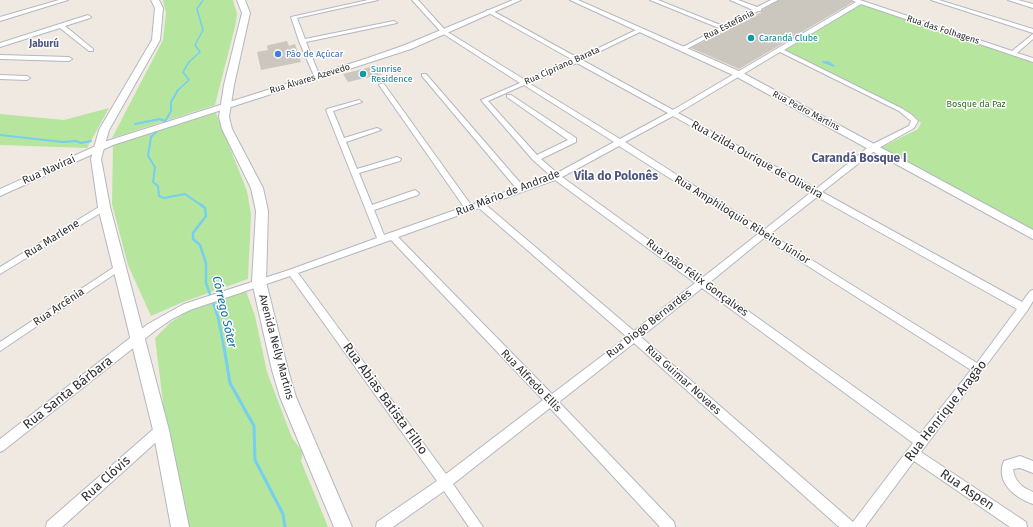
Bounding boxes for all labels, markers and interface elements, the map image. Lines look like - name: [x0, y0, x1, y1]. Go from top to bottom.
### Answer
- street label: Rua Estefânia: [702, 8, 756, 42]
- street label: Rua das Folhagens: [905, 13, 981, 47]
- marker: Carandá Clube: [746, 33, 756, 43]
- place label: Carandá Clube: [759, 33, 818, 43]
- district label: Jaburú: [29, 38, 59, 50]
- street label: Rua Cipriano Barata: [523, 45, 601, 87]
- marker: Pão de Açúcar: [273, 49, 283, 59]
- place label: Pão de Açúcar: [286, 49, 343, 59]
- street label: Rua Álvares Azevedo: [269, 62, 351, 96]
- place label: Sunrise Residence: [371, 64, 413, 85]
- marker: Sunrise Residence: [358, 69, 368, 79]
- street label: Rua Pedro Martins: [770, 89, 842, 133]
- park label: Bosque da Paz: [946, 99, 1006, 109]
- street label: Rua Izilda Ourique de Oliveira: [689, 118, 825, 202]
- street label: Rua Naviraí: [20, 152, 78, 188]
- district label: Carandá Bosque I: [811, 152, 907, 166]
- street label: Rua Mário de Andrade: [454, 167, 562, 219]
- district label: Vila do Polonês: [574, 170, 658, 184]
- street label: Rua Amphiloquio Ribeiro Júnior: [672, 173, 812, 267]
- street label: Rua Marlene: [22, 217, 82, 261]
- street label: Rua João Félix Gonçalves: [643, 237, 751, 319]
- water label: Córrego Sóter: [209, 275, 239, 349]
- street label: Rua Arcênia: [31, 285, 87, 329]
- street label: Rua Diogo Bernardes: [604, 287, 694, 361]
- street label: Avenida Nelly Martins: [256, 293, 296, 401]
- street label: Rua Abias Batista Filho: [339, 340, 431, 458]
- street label: Rua Guimar Novaes: [642, 343, 724, 417]
- street label: Rua Alfredo Ellis: [498, 347, 564, 415]
- street label: Rua Santa Bárbara: [20, 353, 116, 433]
- street label: Rua Henrique Aragão: [902, 357, 990, 465]
- street label: Rua Clóvis: [78, 453, 134, 505]
- street label: Rua Aspen: [937, 466, 997, 514]

